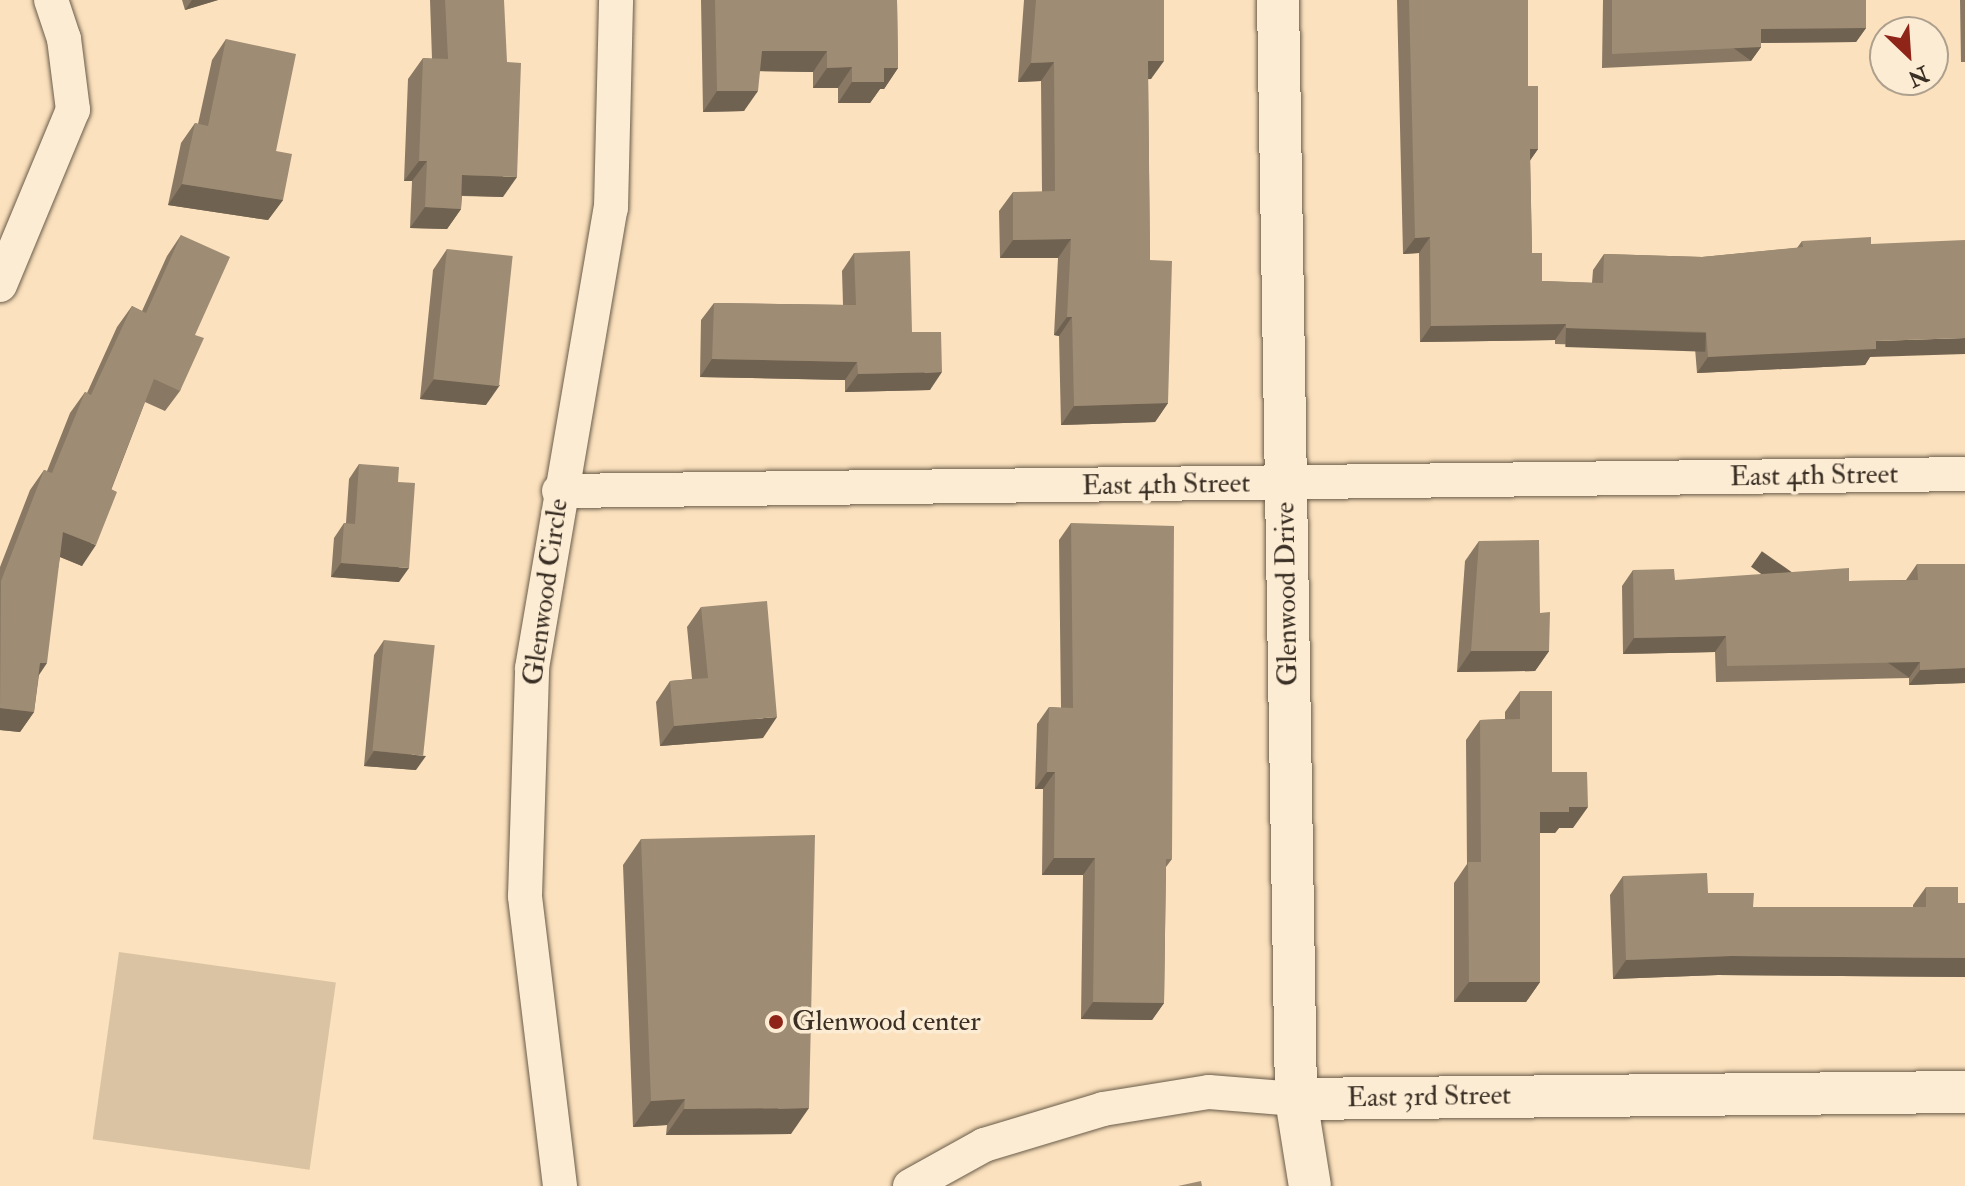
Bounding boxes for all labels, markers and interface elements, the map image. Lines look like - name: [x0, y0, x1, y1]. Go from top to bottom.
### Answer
- north arrow: [1869, 16, 1949, 96]
- text: N: [1903, 59, 1933, 93]
- street label: East 4th Street: [1729, 458, 1899, 494]
- street label: East 4th Street: [1081, 467, 1251, 503]
- street label: Glenwood Circle: [516, 496, 576, 688]
- street label: Glenwood Drive: [1269, 502, 1305, 686]
- place label: Glenwood center: [792, 1005, 981, 1039]
- marker: Glenwood center: [767, 1013, 785, 1031]
- street label: East 3rd Street: [1347, 1079, 1511, 1115]

